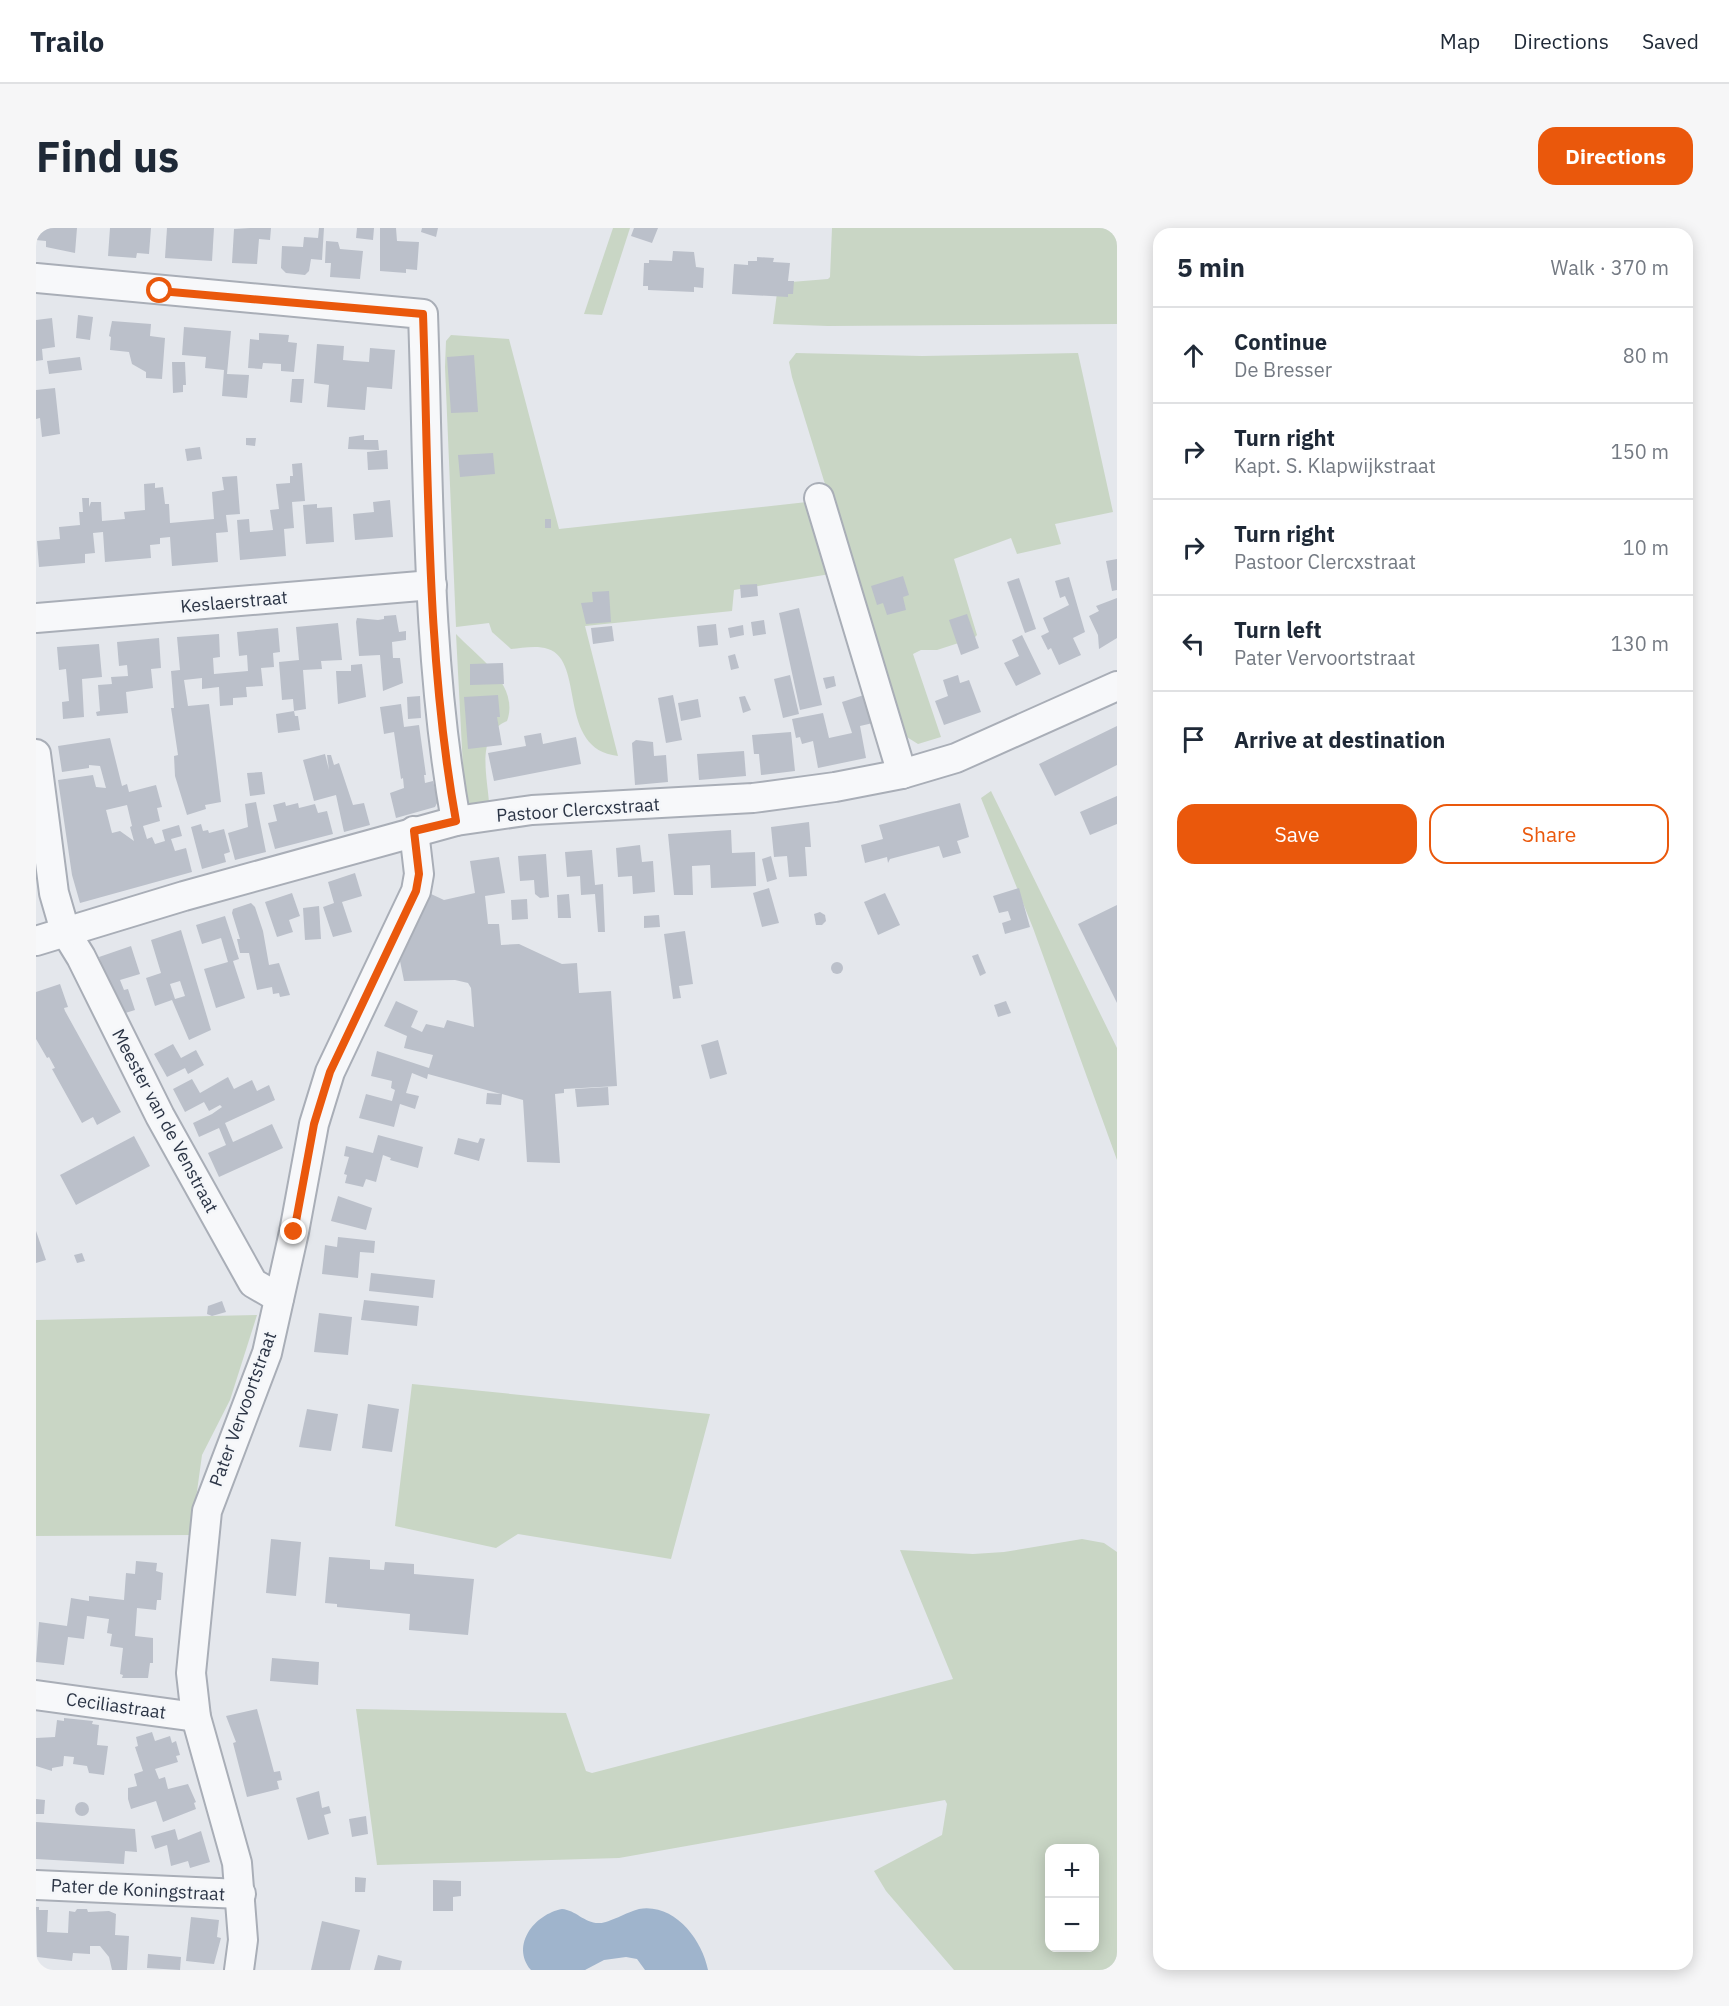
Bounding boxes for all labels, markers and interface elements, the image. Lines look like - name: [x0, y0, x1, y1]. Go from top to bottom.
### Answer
- text: Trailo: [30, 23, 104, 60]
- text: Map: [1440, 27, 1480, 55]
- text: Directions: [1513, 27, 1609, 55]
- text: Saved: [1642, 27, 1699, 55]
- button: Directions: [1538, 127, 1693, 185]
- text: Find us: [36, 129, 179, 184]
- text: 5 min: [1177, 250, 1245, 284]
- text: Walk · 370 m: [1551, 254, 1669, 281]
- route start: [146, 277, 172, 303]
- text: Continue: [1234, 327, 1327, 356]
- icon: ahead: [1177, 339, 1210, 372]
- text: 80 m: [1623, 342, 1669, 369]
- text: De Bresser: [1234, 356, 1332, 383]
- text: Turn right: [1234, 423, 1335, 452]
- icon: right: [1177, 435, 1210, 468]
- text: 150 m: [1611, 438, 1669, 465]
- text: Kapt. S. Klapwijkstraat: [1234, 452, 1436, 479]
- text: Turn right: [1234, 519, 1335, 548]
- icon: right: [1177, 531, 1210, 564]
- text: 10 m: [1623, 534, 1669, 561]
- text: Pastoor Clercxstraat: [1234, 548, 1416, 575]
- street label: Keslaerstraat: [179, 585, 289, 618]
- text: Turn left: [1234, 615, 1322, 644]
- icon: left: [1177, 627, 1210, 660]
- text: 130 m: [1611, 630, 1669, 657]
- text: Pater Vervoortstraat: [1234, 644, 1415, 671]
- icon: arrive: [1177, 723, 1210, 756]
- text: Arrive at destination: [1234, 725, 1445, 754]
- street label: Pastoor Clercxstraat: [495, 792, 660, 827]
- button: Save: [1177, 804, 1417, 864]
- button: Share: [1429, 804, 1669, 864]
- street label: Meester van de Venstraat: [107, 1025, 224, 1217]
- route end: [280, 1218, 306, 1244]
- street label: Pater Vervoortstraat: [204, 1328, 281, 1490]
- street label: Ceciliastraat: [65, 1687, 168, 1724]
- map controls: [1045, 1844, 1099, 1952]
- button: +: [1045, 1844, 1099, 1898]
- street label: Pater de Koningstraat: [50, 1873, 226, 1906]
- button: −: [1045, 1898, 1099, 1952]

